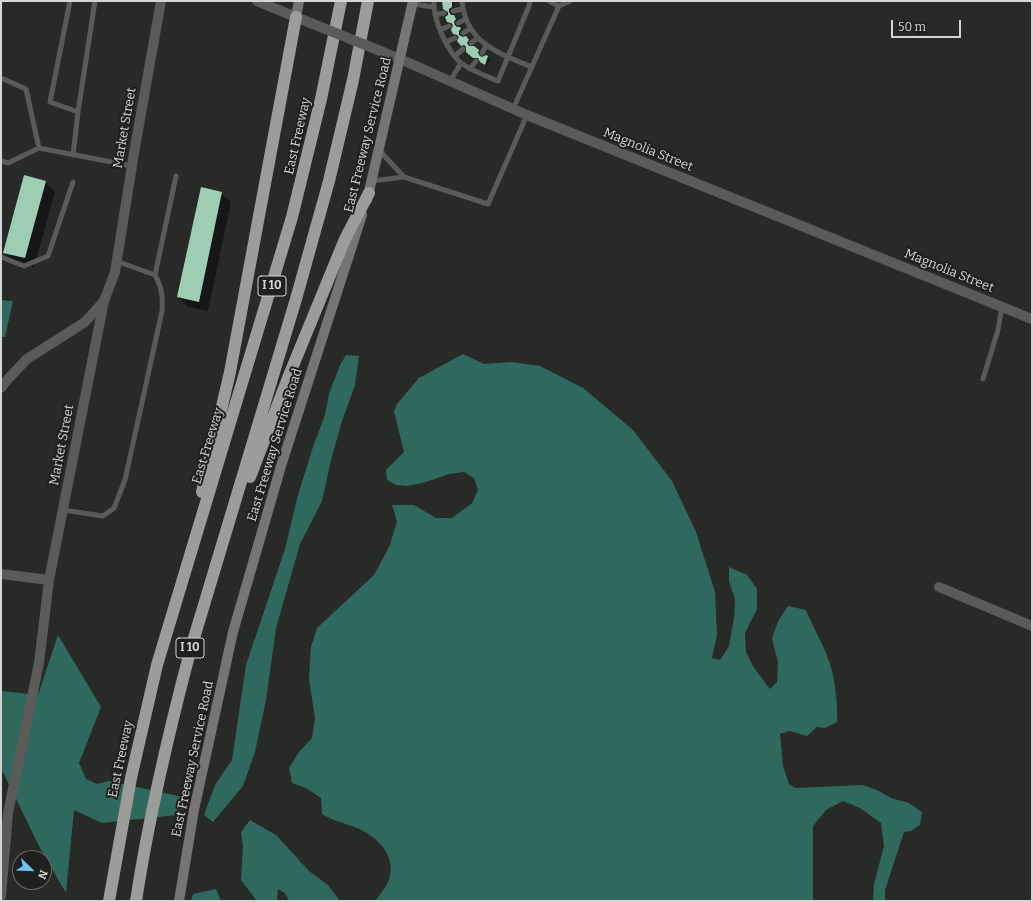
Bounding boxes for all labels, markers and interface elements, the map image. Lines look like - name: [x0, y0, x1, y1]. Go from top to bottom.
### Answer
- scale bar: [893, 12, 963, 38]
- text: 50 m: [898, 20, 926, 34]
- street label: East Freeway Service Road: [341, 56, 395, 214]
- street label: Market Street: [110, 86, 140, 170]
- street label: East Freeway: [282, 96, 314, 176]
- street label: Magnolia Street: [601, 125, 695, 175]
- street label: Magnolia Street: [902, 246, 996, 296]
- road number: I 10: [258, 276, 286, 296]
- street label: East Freeway Service Road: [244, 367, 306, 523]
- street label: Market Street: [47, 403, 77, 487]
- street label: East Freeway: [189, 406, 227, 486]
- road number: I 10: [176, 638, 204, 658]
- street label: East Freeway Service Road: [169, 680, 217, 838]
- street label: East Freeway: [105, 719, 137, 799]
- north arrow: [12, 850, 52, 890]
- text: N: [35, 868, 50, 881]

